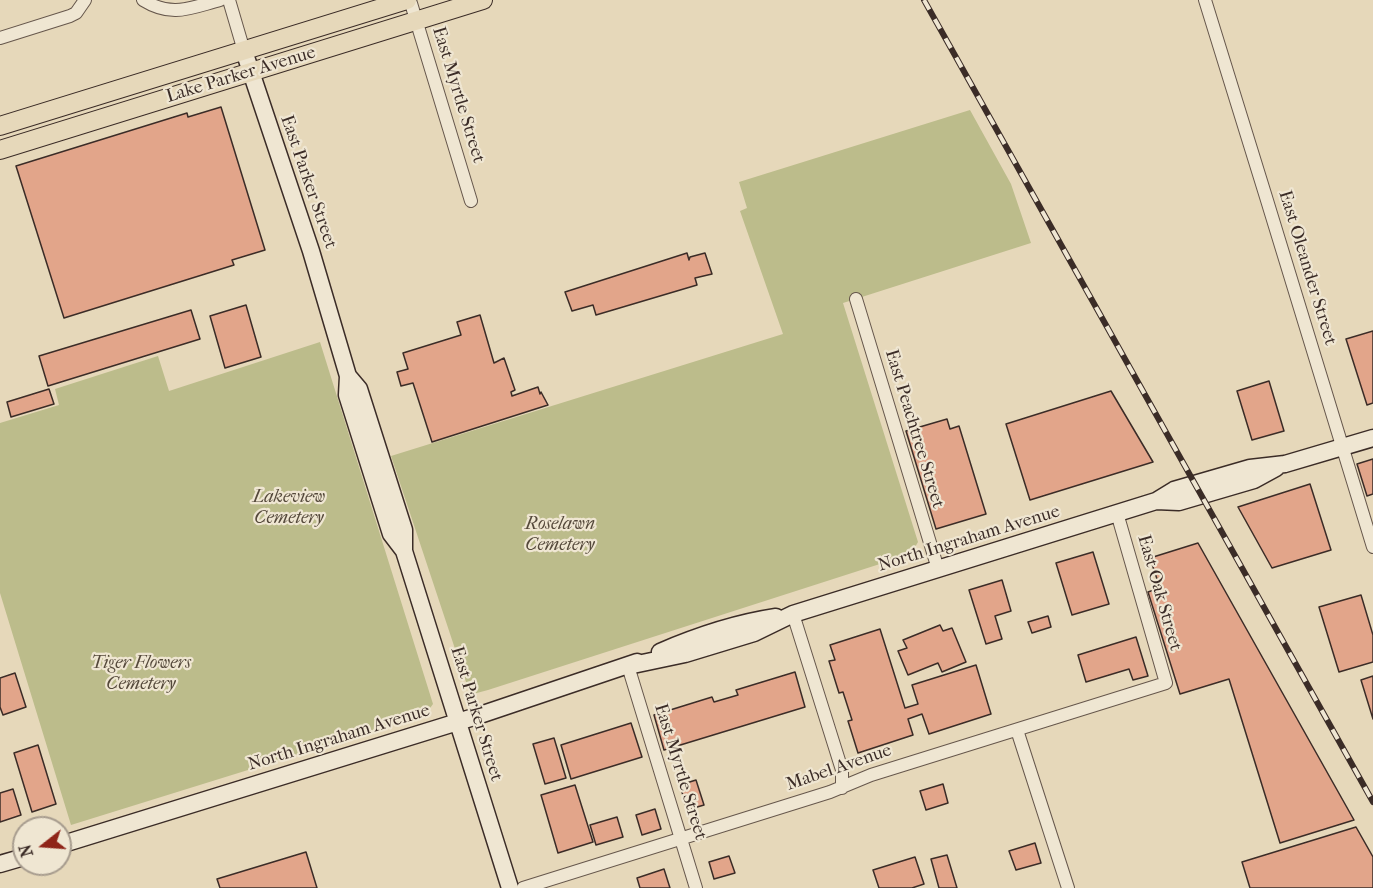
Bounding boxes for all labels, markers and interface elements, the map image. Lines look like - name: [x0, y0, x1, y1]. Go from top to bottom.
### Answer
- street label: East Myrtle Street: [427, 24, 489, 166]
- street label: Lake Parker Avenue: [164, 42, 318, 108]
- street label: East Parker Street: [275, 112, 341, 252]
- street label: East Oleander Street: [1273, 188, 1341, 348]
- street label: East Peachtree Street: [880, 347, 948, 511]
- park label: Lakeview Cemetery: [253, 487, 325, 530]
- street label: North Ingraham Avenue: [875, 501, 1063, 577]
- park label: Roselawn Cemetery: [525, 514, 595, 556]
- street label: East Oak Street: [1132, 533, 1186, 653]
- street label: East Parker Street: [445, 644, 507, 784]
- park label: Tiger Flowers Cemetery: [91, 653, 191, 696]
- street label: North Ingraham Avenue: [245, 700, 433, 776]
- street label: East Myrtle Street: [649, 701, 711, 843]
- street label: Mabel Avenue: [783, 740, 895, 796]
- north arrow: [12, 816, 72, 876]
- text: N: [15, 842, 37, 859]

